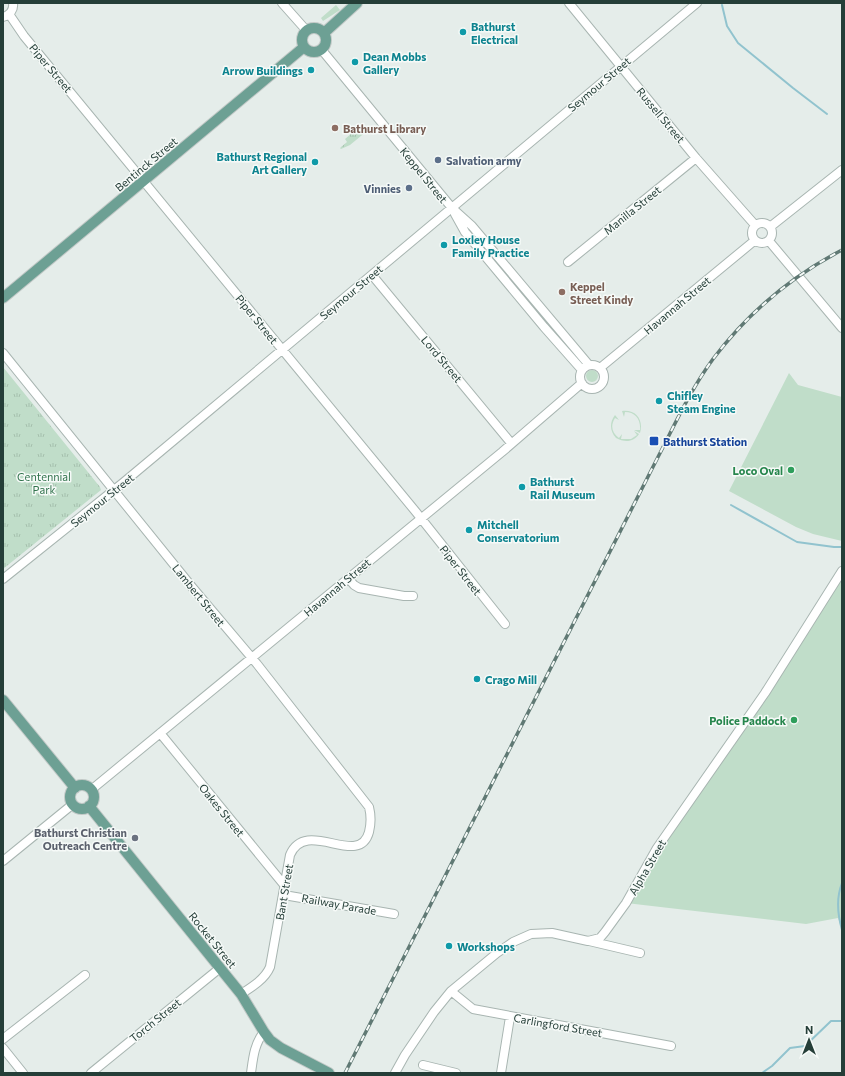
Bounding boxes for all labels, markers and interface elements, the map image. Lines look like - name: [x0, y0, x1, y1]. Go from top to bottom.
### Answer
- place label: Bathurst Electrical: [471, 20, 518, 46]
- marker: Bathurst Electrical: [458, 27, 468, 37]
- street label: Piper Street: [27, 41, 75, 95]
- place label: Dean Mobbs Gallery: [363, 50, 426, 76]
- street label: Seymour Street: [565, 54, 633, 114]
- marker: Dean Mobbs Gallery: [350, 57, 360, 67]
- place label: Arrow Buildings: [222, 64, 303, 77]
- marker: Arrow Buildings: [306, 65, 316, 75]
- street label: Russell Street: [634, 85, 688, 146]
- place label: Bathurst Library: [343, 122, 426, 135]
- marker: Bathurst Library: [330, 123, 340, 133]
- street label: Bentinck Street: [112, 134, 180, 194]
- street label: Keppel Street: [398, 145, 451, 206]
- place label: Bathurst Regional Art Gallery: [217, 150, 307, 176]
- place label: Salvation army: [446, 154, 522, 167]
- marker: Salvation army: [433, 155, 443, 165]
- marker: Bathurst Regional Art Gallery: [310, 157, 320, 167]
- place label: Vinnies: [363, 182, 401, 195]
- marker: Vinnies: [404, 183, 414, 193]
- street label: Manilla Street: [601, 183, 664, 237]
- place label: Loxley House Family Practice: [452, 233, 529, 259]
- marker: Loxley House Family Practice: [439, 240, 449, 250]
- street label: Seymour Street: [317, 262, 385, 322]
- street label: Havannah Street: [641, 273, 713, 337]
- place label: Keppel Street Kindy: [570, 280, 633, 306]
- marker: Keppel Street Kindy: [557, 287, 567, 297]
- street label: Piper Street: [233, 292, 281, 347]
- street label: Lord Street: [419, 333, 465, 385]
- place label: Chifley Steam Engine: [667, 389, 736, 415]
- marker: Chifley Steam Engine: [654, 396, 664, 406]
- marker: Bathurst Station: [648, 435, 660, 447]
- place label: Bathurst Station: [663, 435, 747, 448]
- place label: Loco Oval: [732, 464, 783, 477]
- marker: Loco Oval: [786, 465, 796, 475]
- park label: Centennial Park: [17, 470, 71, 496]
- street label: Seymour Street: [68, 470, 137, 530]
- place label: Bathurst Rail Museum: [530, 475, 595, 501]
- marker: Bathurst Rail Museum: [517, 482, 527, 492]
- place label: Mitchell Conservatorium: [477, 518, 560, 544]
- marker: Mitchell Conservatorium: [464, 525, 474, 535]
- street label: Piper Street: [438, 542, 485, 598]
- street label: Havannah Street: [301, 555, 373, 619]
- street label: Lambert Street: [170, 561, 228, 629]
- place label: Crago Mill: [485, 673, 537, 686]
- marker: Crago Mill: [472, 674, 482, 684]
- place label: Police Paddock: [709, 714, 787, 727]
- marker: Police Paddock: [789, 715, 799, 725]
- street label: Oakes Street: [197, 781, 248, 840]
- place label: Bathurst Christian Outreach Centre: [34, 826, 127, 852]
- marker: Bathurst Christian Outreach Centre: [130, 833, 140, 843]
- street label: Alpha Street: [626, 836, 668, 897]
- street label: Bant Street: [273, 862, 295, 921]
- street label: Railway Parade: [301, 891, 378, 917]
- street label: Rocket Street: [186, 909, 240, 971]
- place label: Workshops: [457, 940, 515, 953]
- marker: Workshops: [444, 941, 454, 951]
- street label: Torch Street: [127, 995, 184, 1045]
- street label: Carlingford Street: [513, 1011, 604, 1039]
- north arrow: [789, 1020, 829, 1060]
- text: N: [805, 1023, 813, 1036]

